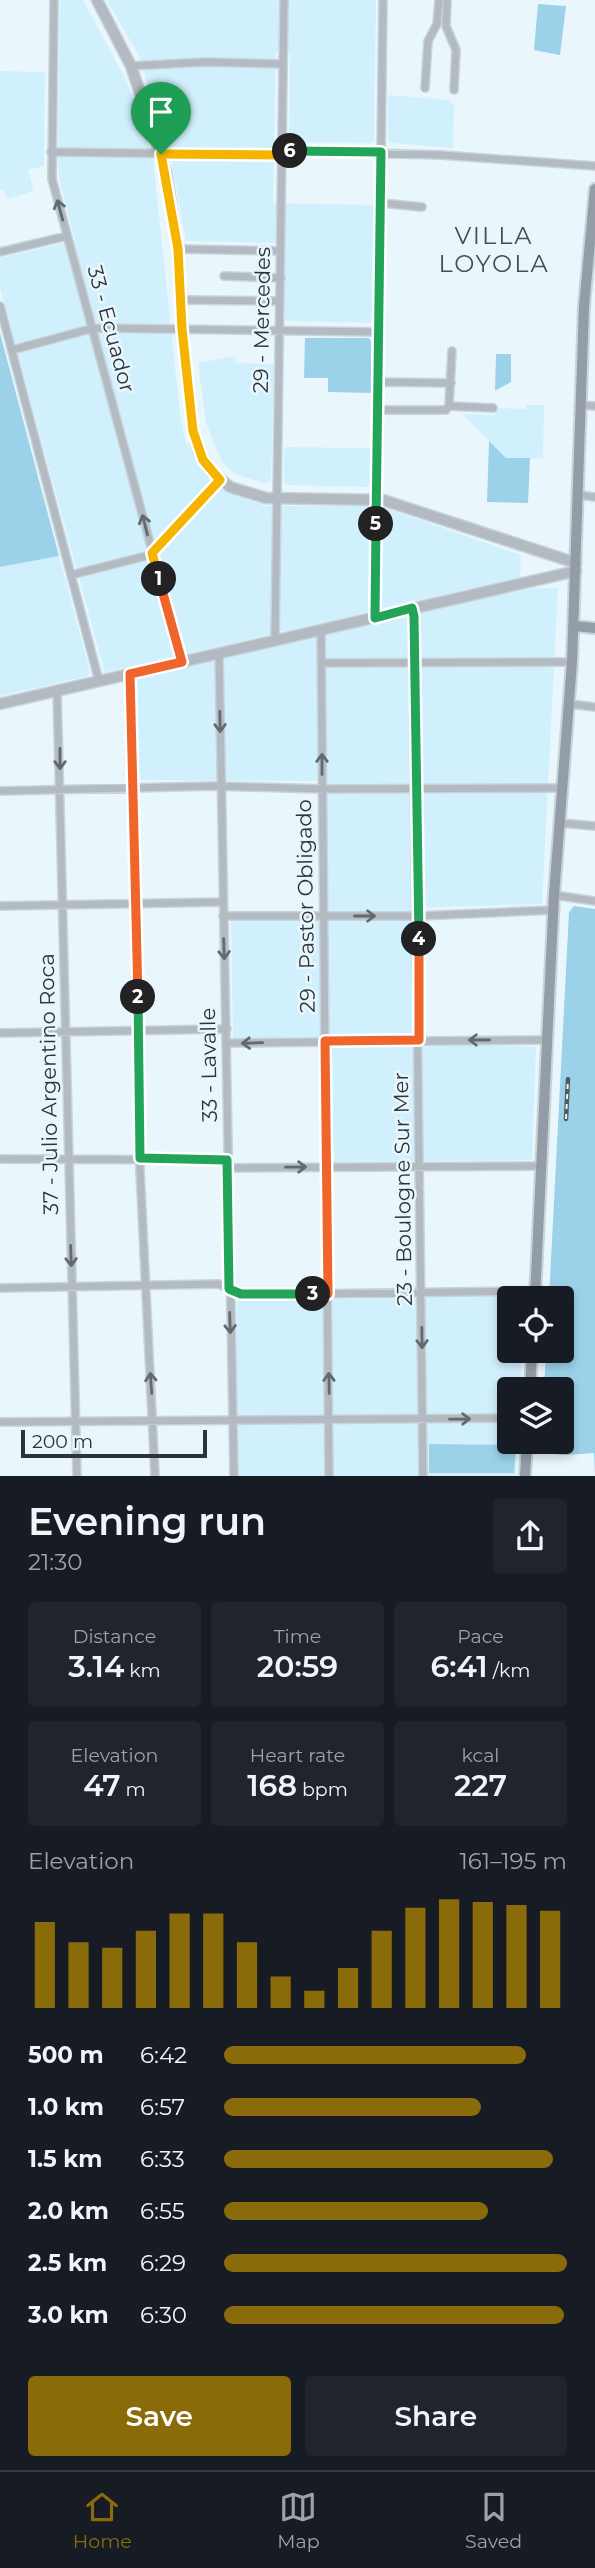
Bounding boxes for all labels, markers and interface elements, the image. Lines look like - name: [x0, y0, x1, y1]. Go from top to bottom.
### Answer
- pin: [131, 82, 191, 154]
- icon: arrive: [142, 93, 180, 131]
- pin: 6: [272, 134, 308, 168]
- text: 6: [283, 139, 296, 162]
- one-way arrow: [53, 200, 66, 222]
- district label: VILLA LOYOLA: [438, 221, 550, 278]
- street label: 29 - Mercedes: [248, 247, 275, 393]
- street label: 33 - Ecuador: [83, 263, 140, 395]
- pin: 5: [358, 506, 394, 542]
- text: 5: [370, 512, 381, 535]
- one-way arrow: [138, 514, 151, 537]
- pin: 1: [142, 562, 176, 596]
- text: 1: [155, 567, 162, 590]
- one-way arrow: [213, 710, 227, 733]
- one-way arrow: [53, 747, 67, 770]
- one-way arrow: [315, 753, 329, 776]
- street label: 29 - Pastor Obligado: [291, 799, 320, 1013]
- one-way arrow: [353, 909, 376, 923]
- pin: 4: [402, 922, 436, 956]
- text: 4: [412, 927, 425, 950]
- one-way arrow: [218, 937, 231, 960]
- street label: 37 - Julio Argentino Roca: [34, 953, 63, 1215]
- pin: 2: [120, 979, 156, 1014]
- text: 2: [132, 985, 143, 1008]
- street label: 33 - Lavalle: [195, 1008, 222, 1122]
- one-way arrow: [468, 1033, 491, 1047]
- one-way arrow: [240, 1036, 263, 1050]
- street label: 23 - Boulogne Sur Mer: [388, 1072, 417, 1306]
- one-way arrow: [284, 1160, 307, 1173]
- one-way arrow: [64, 1244, 78, 1267]
- pin: 3: [296, 1276, 330, 1312]
- text: 3: [307, 1282, 318, 1305]
- map controls: [497, 1286, 574, 1454]
- button: locate: [497, 1286, 574, 1363]
- one-way arrow: [224, 1312, 237, 1335]
- one-way arrow: [416, 1326, 429, 1349]
- one-way arrow: [145, 1372, 158, 1395]
- one-way arrow: [322, 1372, 335, 1395]
- button: layers: [497, 1377, 574, 1454]
- one-way arrow: [448, 1412, 471, 1425]
- scale bar: [21, 1427, 206, 1459]
- text: 200 m: [32, 1430, 93, 1453]
- text: Evening run: [28, 1498, 266, 1545]
- button: share: [493, 1499, 567, 1573]
- text: 21:30: [28, 1548, 82, 1576]
- text: Distance: [73, 1625, 156, 1648]
- text: Time: [274, 1625, 321, 1648]
- text: Pace: [457, 1625, 504, 1648]
- text: 3.14: [68, 1648, 124, 1685]
- text: 20:59: [257, 1648, 338, 1685]
- text: 6:41: [430, 1648, 488, 1685]
- text: km: [124, 1659, 161, 1682]
- text: /km: [488, 1659, 531, 1682]
- text: Elevation: [71, 1744, 158, 1767]
- text: Heart rate: [250, 1744, 345, 1767]
- text: kcal: [462, 1744, 499, 1767]
- text: 47: [83, 1767, 121, 1804]
- text: 168: [247, 1767, 297, 1804]
- text: 227: [454, 1767, 507, 1804]
- text: m: [121, 1778, 146, 1801]
- text: bpm: [297, 1778, 348, 1801]
- text: Elevation: [28, 1847, 134, 1875]
- text: 161–195 m: [460, 1847, 567, 1875]
- text: 500 m: [28, 2041, 104, 2069]
- text: 6:42: [140, 2041, 187, 2069]
- text: 1.0 km: [28, 2093, 104, 2121]
- text: 6:57: [140, 2093, 185, 2121]
- text: 1.5 km: [28, 2145, 102, 2173]
- text: 6:33: [140, 2145, 185, 2173]
- text: 2.0 km: [28, 2197, 109, 2225]
- text: 6:55: [140, 2197, 185, 2225]
- text: 2.5 km: [28, 2249, 107, 2277]
- text: 6:29: [140, 2249, 186, 2277]
- text: 3.0 km: [28, 2301, 109, 2329]
- text: 6:30: [140, 2301, 187, 2329]
- button: Save: [28, 2376, 291, 2456]
- button: Share: [305, 2376, 567, 2456]
- tab: Home: [73, 2488, 132, 2553]
- tab: Map: [277, 2488, 320, 2553]
- tab: Saved: [465, 2488, 522, 2553]

